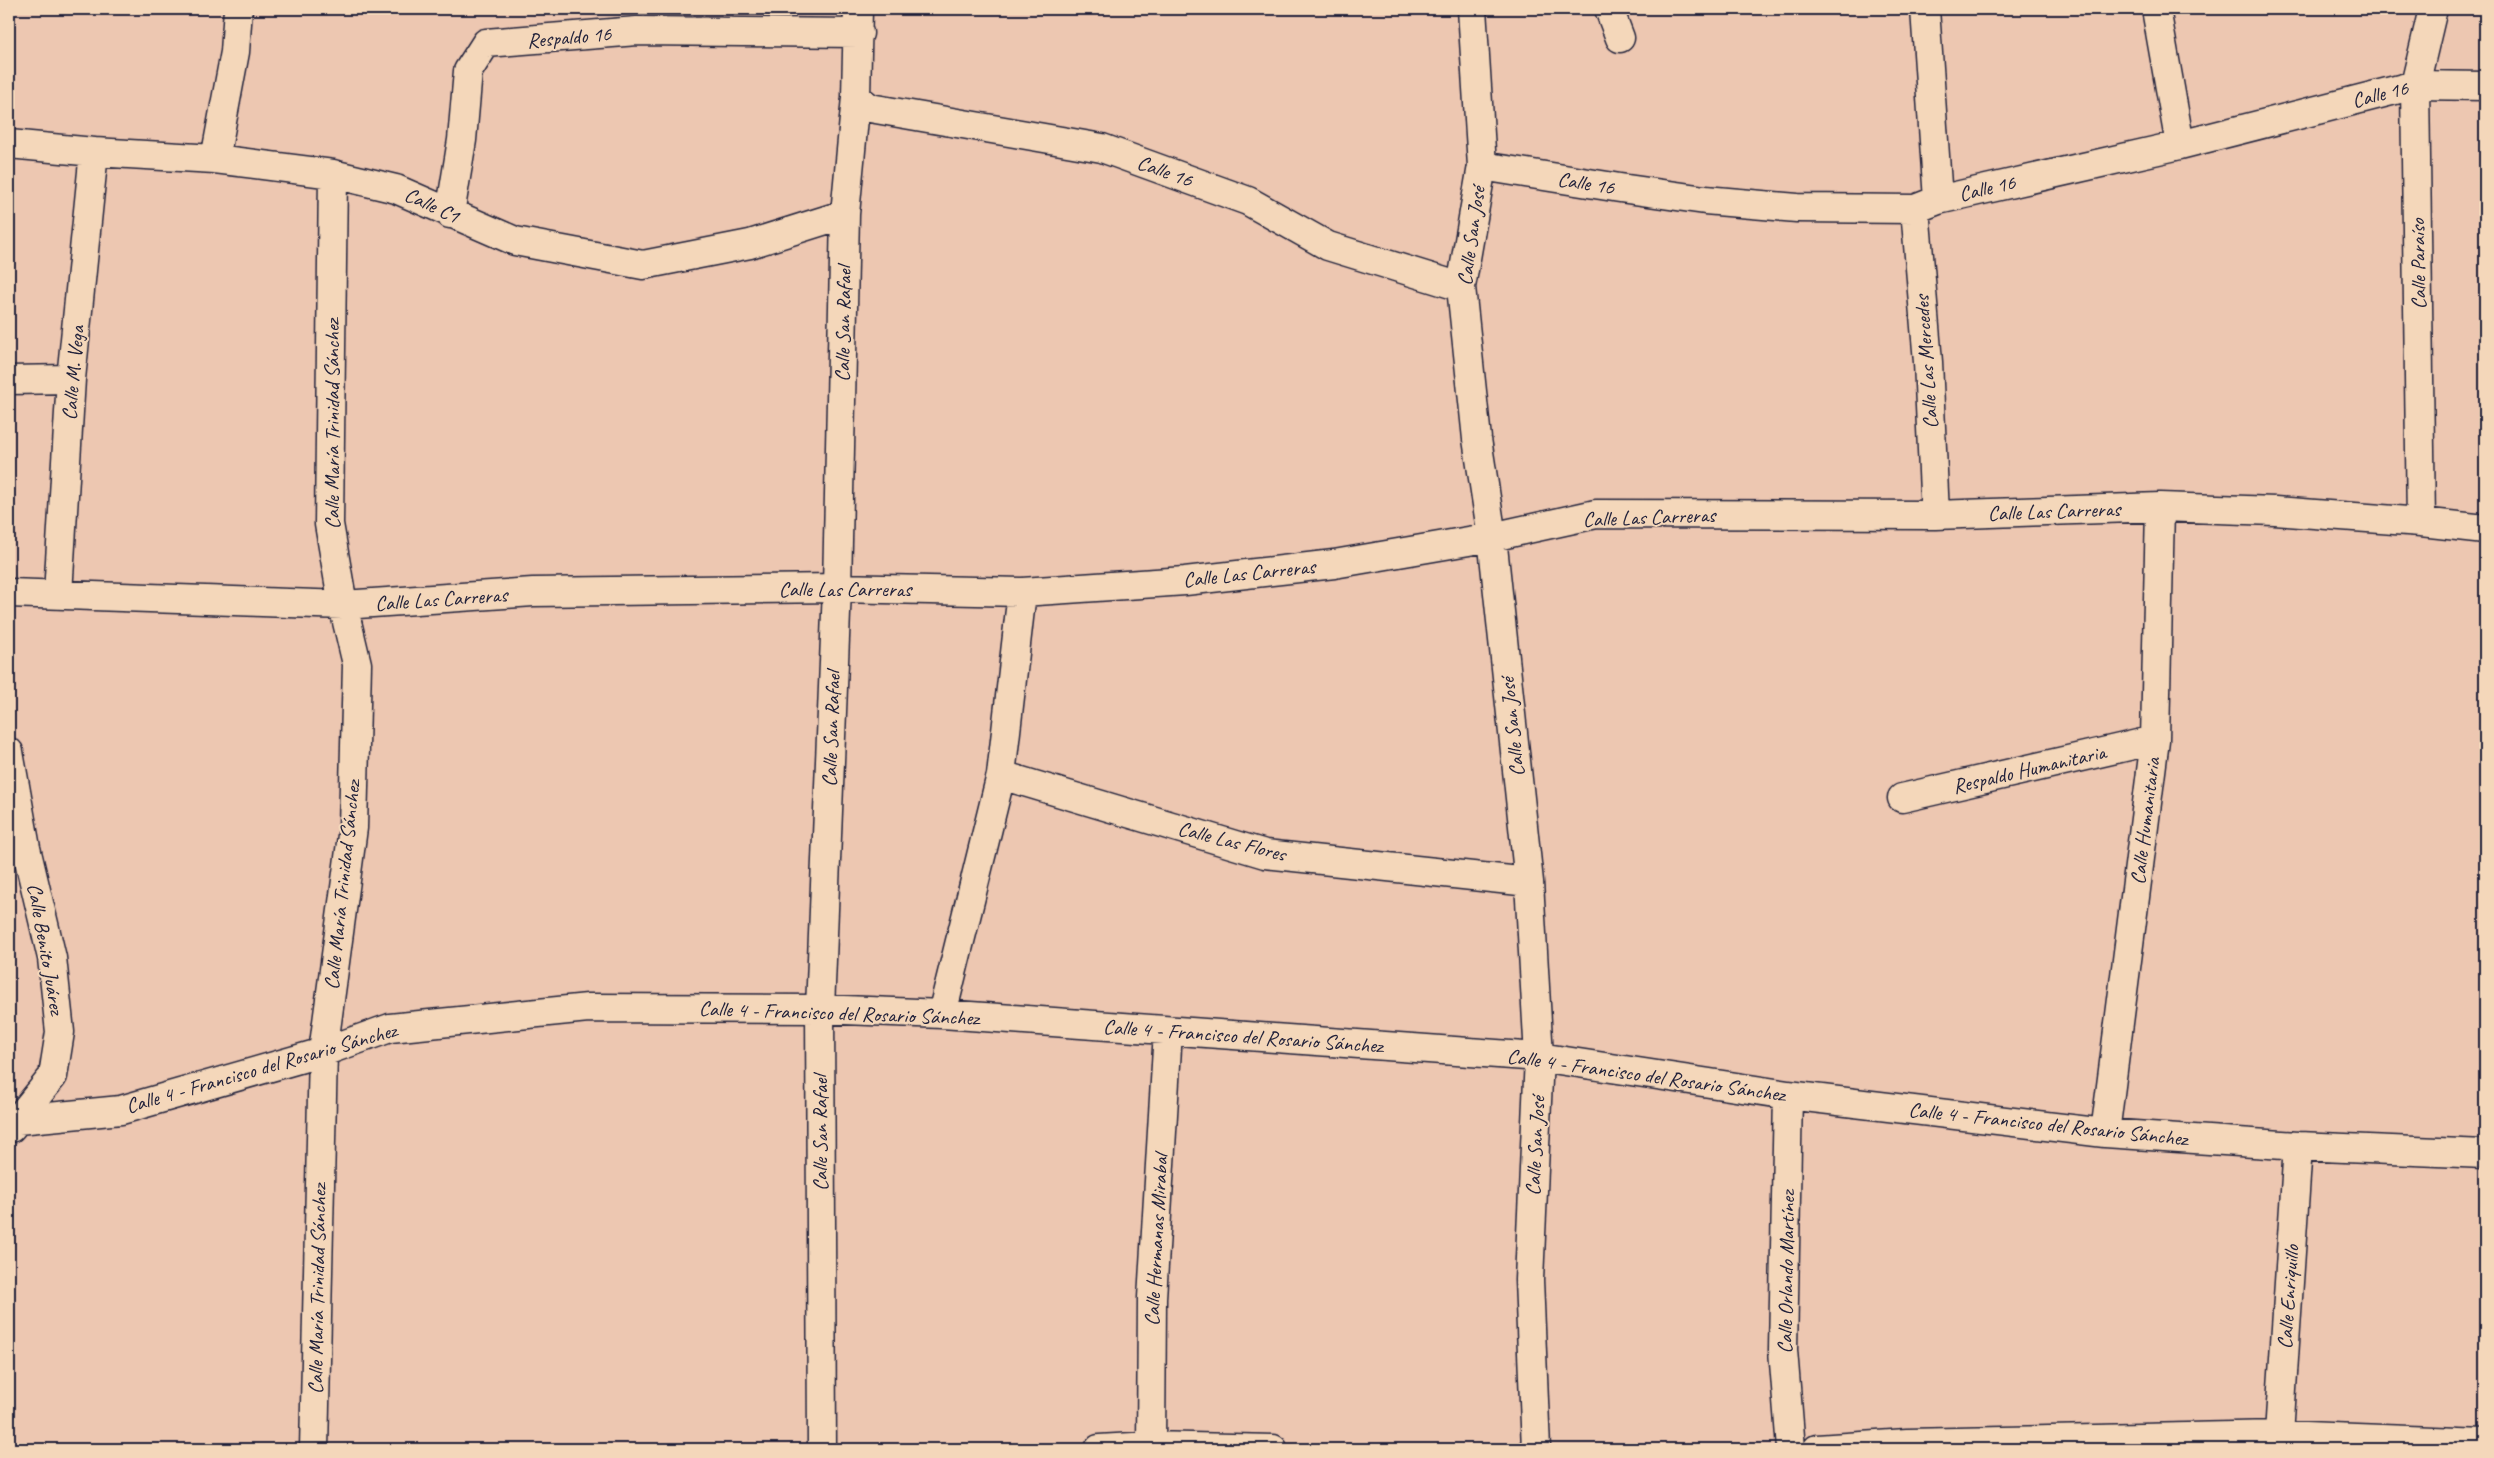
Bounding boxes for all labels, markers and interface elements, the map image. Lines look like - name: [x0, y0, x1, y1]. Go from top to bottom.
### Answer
- street label: Respaldo 16: [526, 20, 613, 54]
- street label: Calle 16: [2349, 74, 2411, 114]
- street label: Calle 16: [1134, 149, 1197, 193]
- street label: Calle 16: [1556, 166, 1617, 200]
- street label: Calle 16: [1956, 169, 2018, 207]
- street label: Calle C1: [400, 181, 465, 230]
- street label: Calle San José: [1451, 182, 1491, 287]
- street label: Calle Paraíso: [2404, 217, 2432, 310]
- street label: Calle San Rafael: [829, 262, 857, 382]
- street label: Calle Las Mercedes: [1908, 293, 1944, 430]
- street label: Calle María Trinidad Sánchez: [319, 316, 345, 529]
- street label: Calle M. Vega: [56, 323, 90, 421]
- street label: Calle Las Carreras: [1987, 496, 2122, 526]
- street label: Calle Las Carreras: [1582, 502, 1717, 532]
- street label: Calle Las Carreras: [1182, 553, 1318, 593]
- street label: Calle Las Carreras: [779, 576, 913, 602]
- street label: Calle Las Carreras: [374, 581, 510, 617]
- street label: Calle San Rafael: [816, 667, 846, 787]
- street label: Calle San José: [1494, 673, 1530, 778]
- street label: Respaldo Humanitaria: [1950, 738, 2110, 799]
- street label: Calle Humanitaria: [2124, 755, 2166, 886]
- street label: Calle María Trinidad Sánchez: [318, 777, 366, 991]
- street label: Calle Las Flores: [1175, 815, 1290, 867]
- street label: Calle Benito Juárez: [22, 881, 71, 1019]
- street label: Calle 4 - Francisco del Rosario Sánchez: [699, 995, 982, 1031]
- street label: Calle 4 - Francisco del Rosario Sánchez: [1102, 1013, 1386, 1059]
- street label: Calle 4 - Francisco del Rosario Sánchez: [123, 1016, 401, 1119]
- street label: Calle 4 - Francisco del Rosario Sánchez: [1506, 1043, 1789, 1108]
- street label: Calle San Rafael: [807, 1072, 833, 1191]
- street label: Calle San José: [1519, 1093, 1551, 1196]
- street label: Calle 4 - Francisco del Rosario Sánchez: [1907, 1096, 2191, 1152]
- street label: Calle Hermanas Mirabal: [1139, 1150, 1174, 1327]
- street label: Calle María Trinidad Sánchez: [302, 1181, 332, 1394]
- street label: Calle Orlando Martínez: [1772, 1188, 1800, 1354]
- street label: Calle Enriquillo: [2271, 1243, 2305, 1350]

